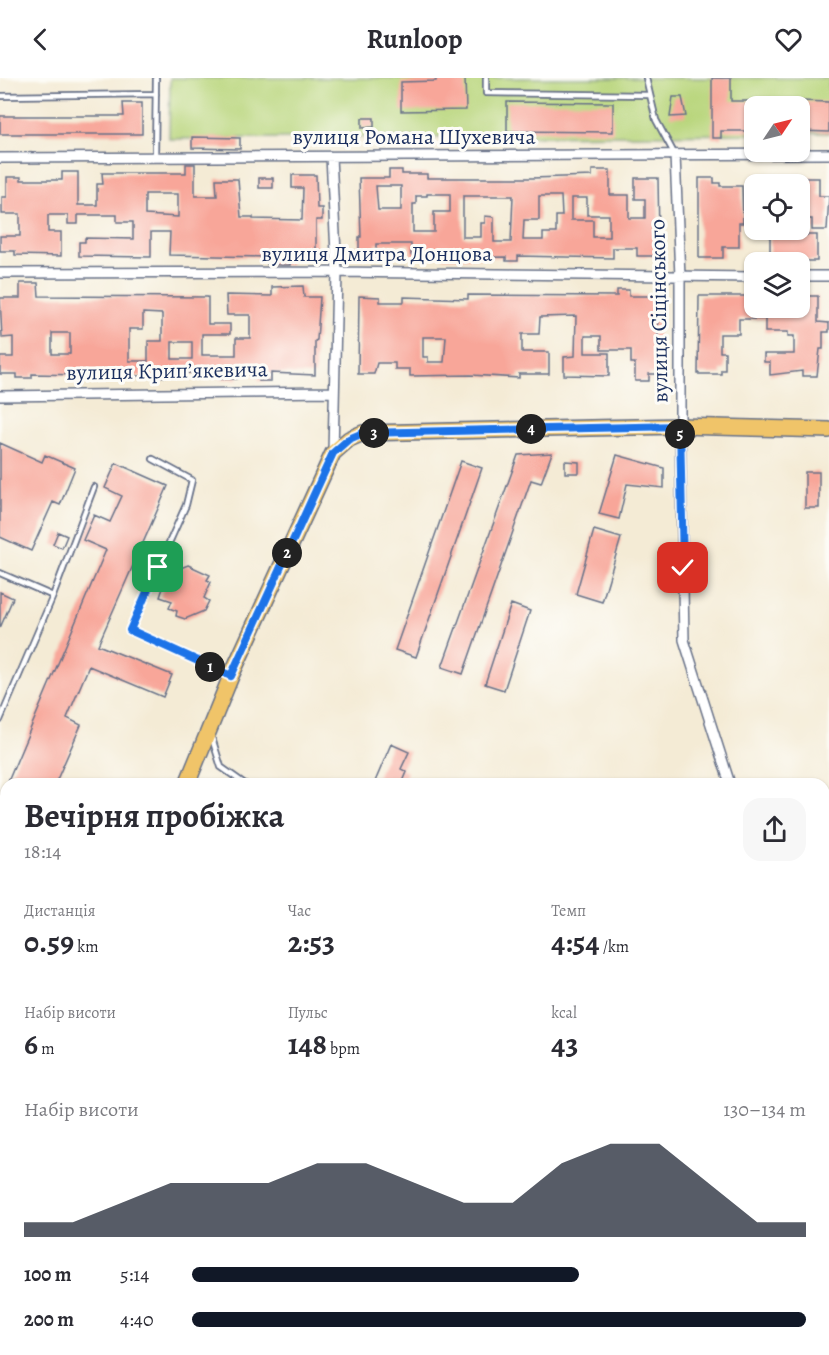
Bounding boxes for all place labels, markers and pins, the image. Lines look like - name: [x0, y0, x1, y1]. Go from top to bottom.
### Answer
- pin: 4: [516, 414, 546, 444]
- pin: 3: [359, 418, 389, 448]
- pin: 5: [665, 419, 695, 449]
- pin: 2: [272, 538, 302, 568]
- pin: [132, 541, 183, 592]
- pin: [657, 542, 708, 593]
- pin: 1: [195, 652, 225, 682]

